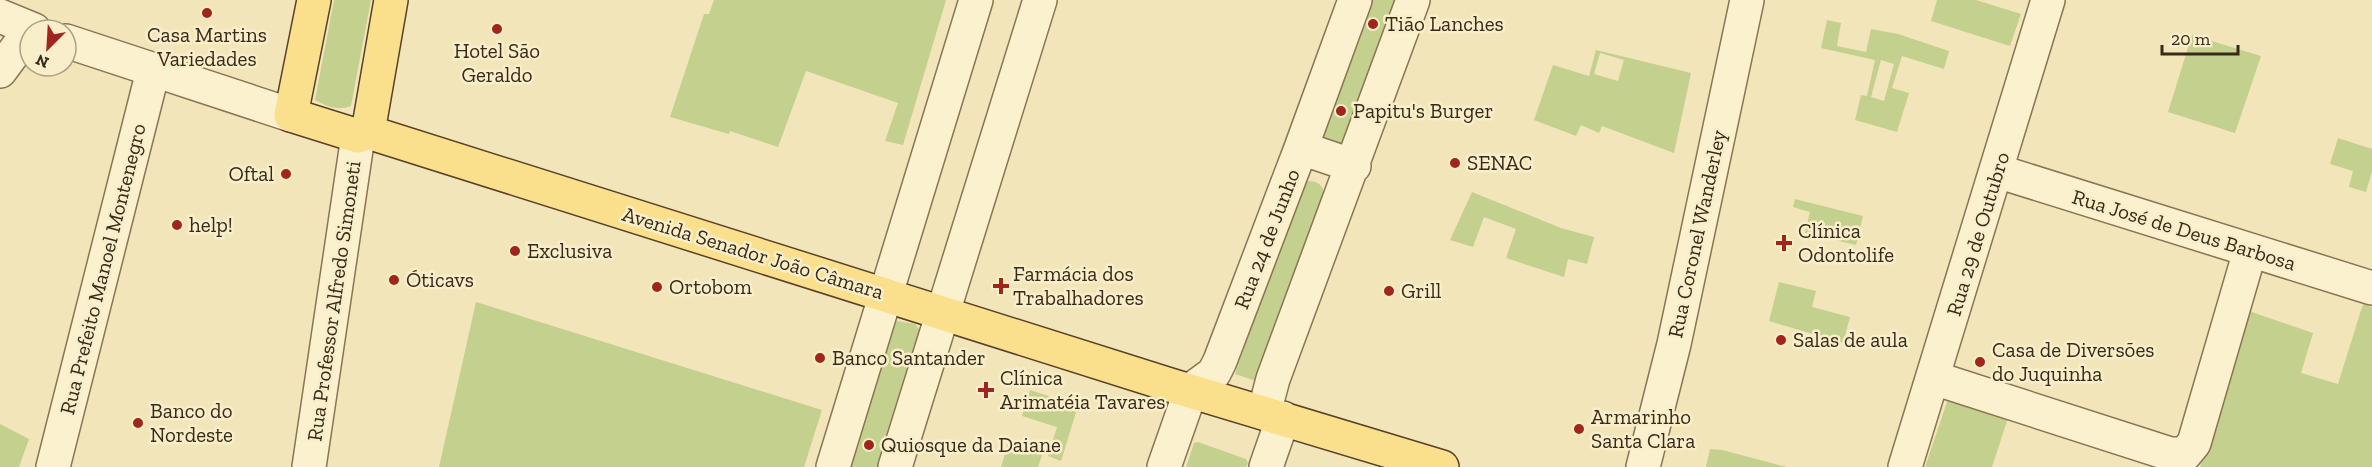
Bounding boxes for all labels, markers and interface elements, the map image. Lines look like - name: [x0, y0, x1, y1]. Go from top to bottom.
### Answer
- marker: Casa Martins Variedades: [200, 6, 214, 20]
- place label: Tião Lanches: [1385, 11, 1504, 36]
- marker: Tião Lanches: [1366, 17, 1380, 31]
- north arrow: [18, 18, 78, 78]
- scale bar: [2162, 18, 2238, 56]
- place label: Casa Martins Variedades: [147, 22, 267, 71]
- marker: Hotel São Geraldo: [490, 22, 504, 36]
- text: 20 m: [2171, 28, 2211, 50]
- place label: Hotel São Geraldo: [454, 38, 540, 87]
- text: N: [33, 50, 52, 72]
- place label: Papitu's Burger: [1353, 98, 1493, 123]
- marker: Papitu's Burger: [1334, 104, 1348, 118]
- street label: Rua Prefeito Manoel Montenegro: [54, 121, 151, 417]
- street label: Rua Coronel Wanderley: [1662, 127, 1731, 340]
- street label: Rua 29 de Outubro: [1941, 149, 2014, 319]
- place label: SENAC: [1467, 150, 1532, 175]
- marker: SENAC: [1448, 156, 1462, 170]
- street label: Rua Professor Alfredo Simoneti: [301, 159, 366, 443]
- place label: Oftal: [228, 161, 274, 186]
- street label: Rua 24 de Junho: [1228, 165, 1305, 312]
- marker: Oftal: [279, 167, 293, 181]
- street label: Rua José de Deus Barbosa: [2069, 184, 2299, 275]
- street label: Avenida Senador João Câmara: [619, 201, 887, 304]
- place label: help!: [189, 212, 233, 237]
- marker: help!: [170, 218, 184, 232]
- place label: Clínica Odontolife: [1798, 218, 1894, 267]
- marker: Clínica Odontolife: [1775, 234, 1793, 252]
- place label: Exclusiva: [527, 238, 613, 263]
- marker: Exclusiva: [508, 244, 522, 258]
- place label: Farmácia dos Trabalhadores: [1013, 261, 1144, 310]
- place label: Óticavs: [406, 267, 474, 292]
- marker: Óticavs: [387, 273, 401, 287]
- place label: Ortobom: [669, 274, 752, 299]
- place label: Grill: [1401, 278, 1442, 303]
- marker: Farmácia dos Trabalhadores: [994, 279, 1008, 293]
- marker: Ortobom: [650, 280, 664, 294]
- marker: Grill: [1382, 284, 1396, 298]
- place label: Salas de aula: [1793, 327, 1908, 352]
- marker: Salas de aula: [1774, 333, 1788, 347]
- place label: Casa de Diversões do Juquinha: [1992, 337, 2154, 386]
- place label: Banco Santander: [832, 345, 986, 370]
- marker: Banco Santander: [813, 351, 827, 365]
- marker: Casa de Diversões do Juquinha: [1973, 355, 1987, 369]
- place label: Clínica Arimatéia Tavares: [1000, 365, 1165, 414]
- marker: Clínica Arimatéia Tavares: [977, 381, 995, 399]
- place label: Banco do Nordeste: [150, 398, 233, 447]
- place label: Armarinho Santa Clara: [1591, 404, 1695, 453]
- marker: Banco do Nordeste: [131, 416, 145, 430]
- marker: Armarinho Santa Clara: [1572, 422, 1586, 436]
- place label: Quiosque da Daiane: [881, 432, 1061, 457]
- marker: Quiosque da Daiane: [862, 438, 876, 452]

